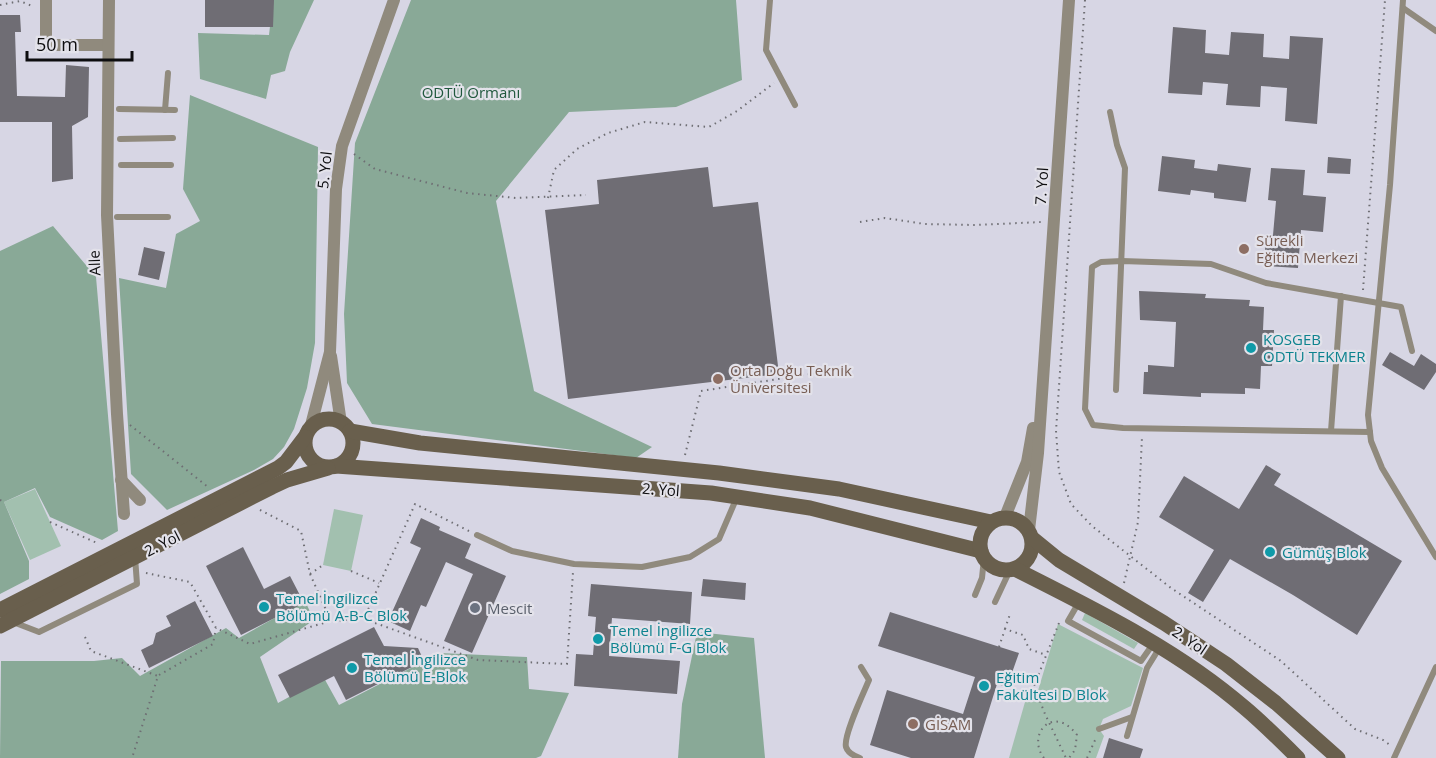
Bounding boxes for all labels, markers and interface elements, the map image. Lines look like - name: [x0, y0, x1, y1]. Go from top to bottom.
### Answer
- scale bar: [27, 24, 132, 62]
- text: 50 m: [36, 32, 78, 56]
- park label: ODTÜ Ormanı: [422, 82, 520, 102]
- street label: 5. Yol: [312, 150, 336, 190]
- street label: 7. Yol: [1030, 167, 1052, 205]
- place label: Sürekli Eğitim Merkezi: [1256, 230, 1358, 267]
- marker: Sürekli Eğitim Merkezi: [1237, 242, 1251, 256]
- street label: Alle: [84, 250, 104, 276]
- place label: KOSGEB ODTÜ TEKMER: [1263, 329, 1366, 366]
- marker: KOSGEB ODTÜ TEKMER: [1244, 341, 1258, 355]
- place label: Orta Doğu Teknik Üniversitesi: [730, 360, 852, 397]
- marker: Orta Doğu Teknik Üniversitesi: [711, 372, 725, 386]
- street label: 2. Yol: [642, 478, 680, 500]
- street label: 2. Yol: [141, 526, 183, 560]
- place label: Gümüş Blok: [1282, 542, 1367, 562]
- marker: Gümüş Blok: [1263, 545, 1277, 559]
- place label: Temel İngilizce Bölümü A-B-C Blok: [276, 588, 407, 625]
- place label: Mescit: [487, 598, 532, 618]
- marker: Temel İngilizce Bölümü A-B-C Blok: [257, 600, 271, 614]
- marker: Mescit: [468, 601, 482, 615]
- place label: Temel İngilizce Bölümü F-G Blok: [610, 620, 727, 657]
- street label: 2. Yol: [1169, 621, 1211, 659]
- marker: Temel İngilizce Bölümü F-G Blok: [591, 632, 605, 646]
- place label: Temel İngilizce Bölümü E-Blok: [364, 649, 466, 686]
- marker: Temel İngilizce Bölümü E-Blok: [345, 661, 359, 675]
- place label: Eğitim Fakültesi D Blok: [996, 667, 1107, 704]
- marker: Eğitim Fakültesi D Blok: [977, 679, 991, 693]
- place label: GİSAM: [925, 714, 971, 734]
- marker: GİSAM: [906, 717, 920, 731]

